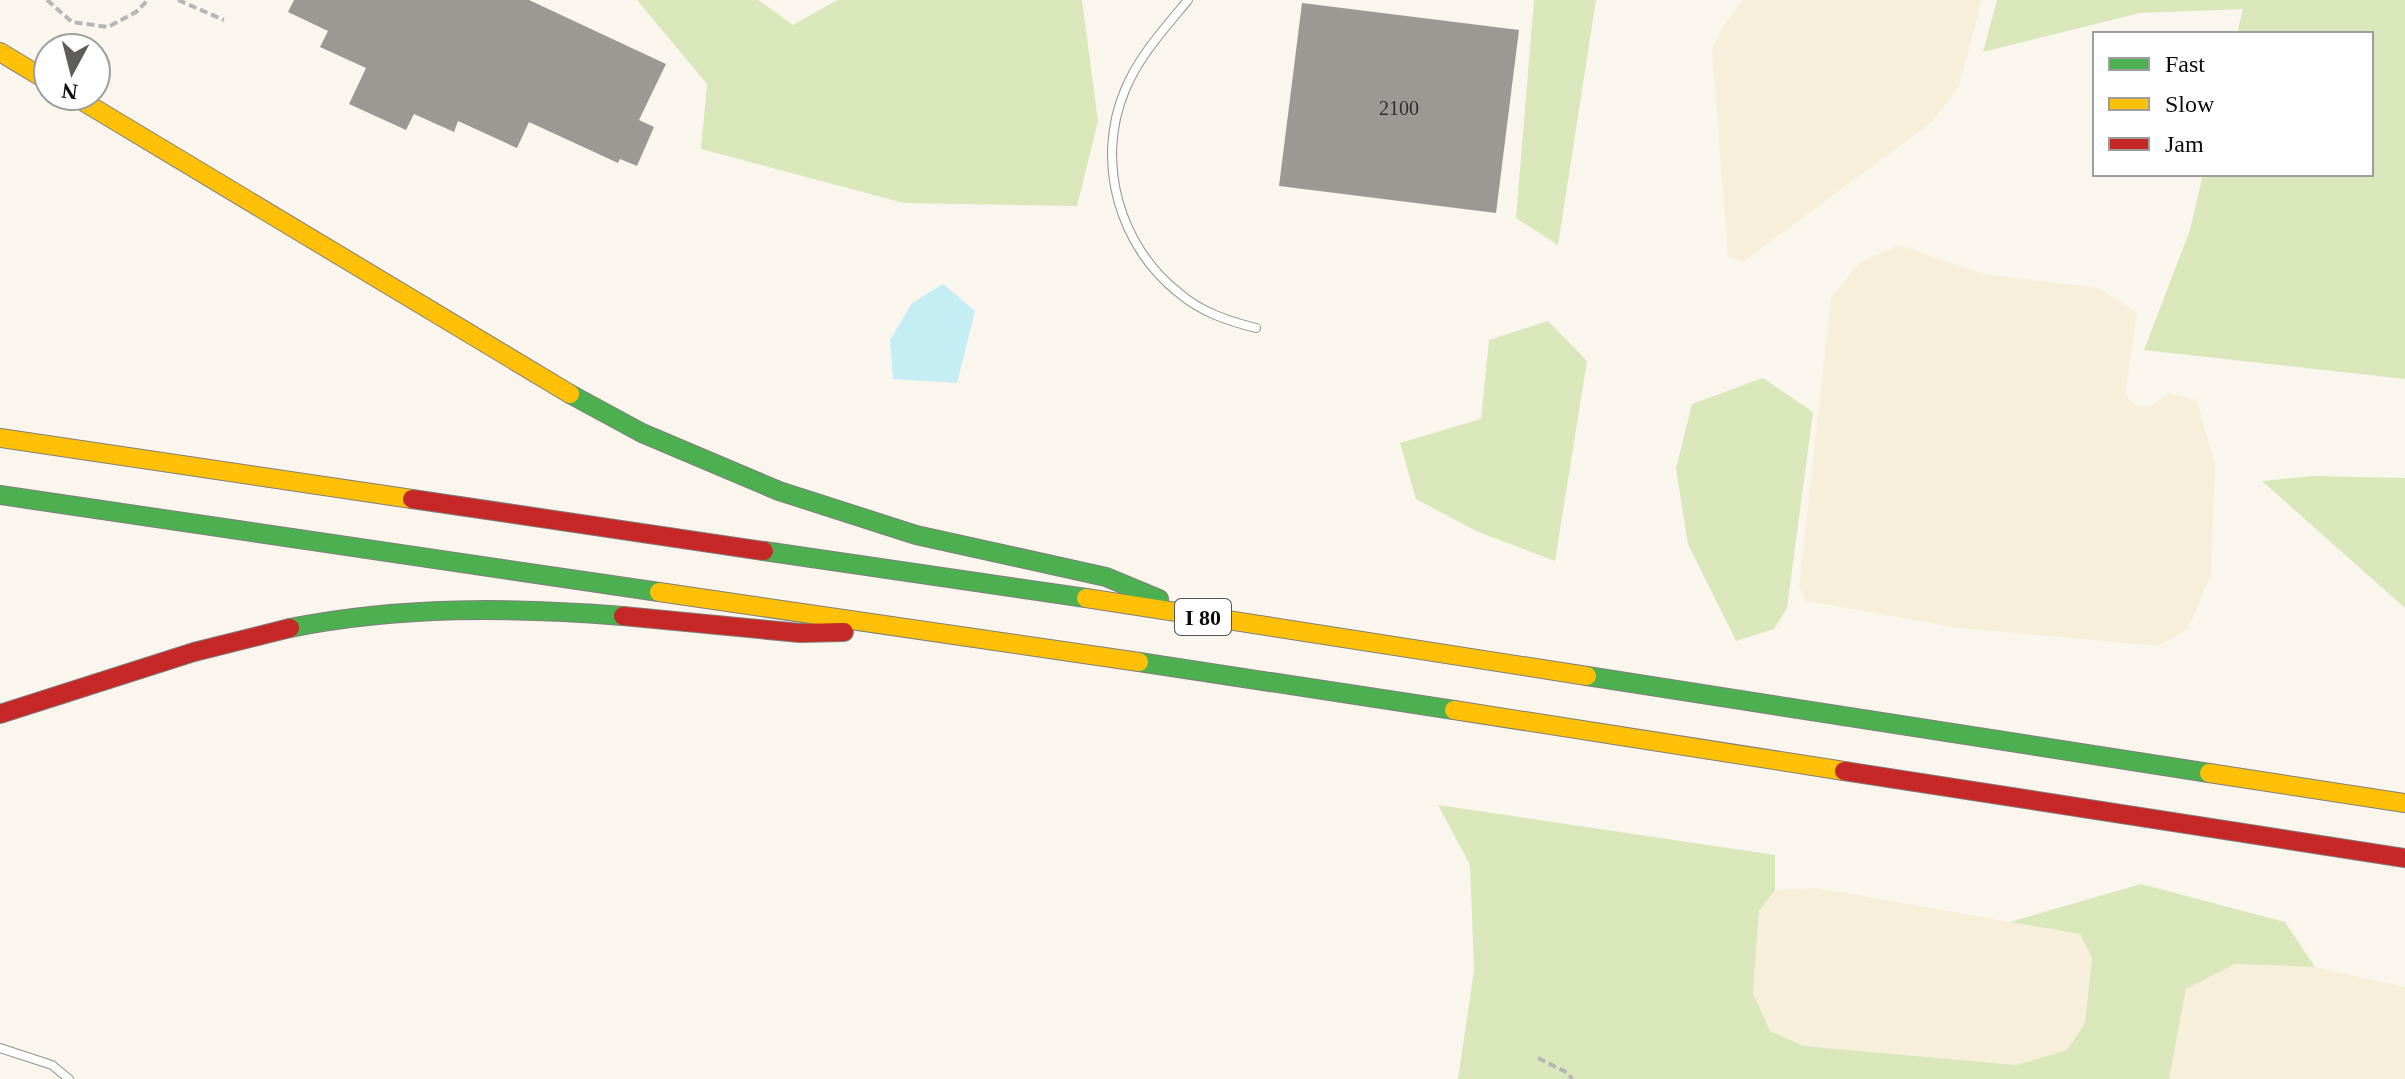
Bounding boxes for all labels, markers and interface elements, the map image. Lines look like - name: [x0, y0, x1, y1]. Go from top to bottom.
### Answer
- north arrow: [32, 32, 112, 112]
- legend: [2093, 32, 2373, 176]
- text: Fast: [2165, 51, 2205, 77]
- text: N: [60, 78, 79, 105]
- text: Slow: [2165, 91, 2215, 117]
- house number: 2100: [1379, 97, 1419, 119]
- text: Jam: [2165, 131, 2204, 157]
- road number: I 80: [1175, 599, 1231, 635]

